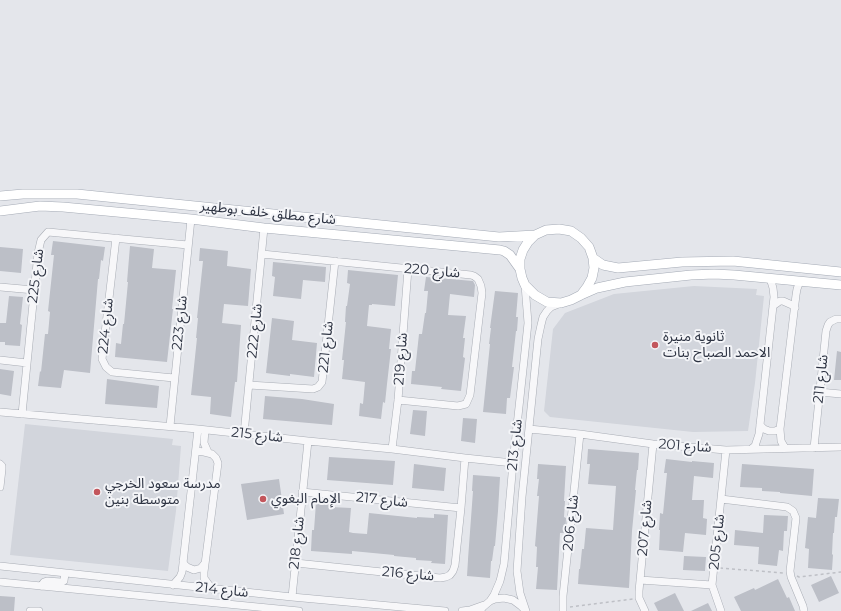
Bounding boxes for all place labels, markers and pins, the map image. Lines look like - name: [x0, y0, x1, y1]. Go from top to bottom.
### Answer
- place label: ثانوية منيرة الاحمد الصباح بنات: [663, 329, 770, 362]
- marker: ثانوية منيرة الاحمد الصباح بنات: [650, 340, 660, 350]
- place label: مدرسة سعود الخرجي متوسطة بنين: [105, 476, 221, 508]
- marker: مدرسة سعود الخرجي متوسطة بنين: [92, 487, 102, 497]
- place label: الإمام البغوي: [271, 491, 341, 507]
- marker: الإمام البغوي: [258, 494, 268, 504]

